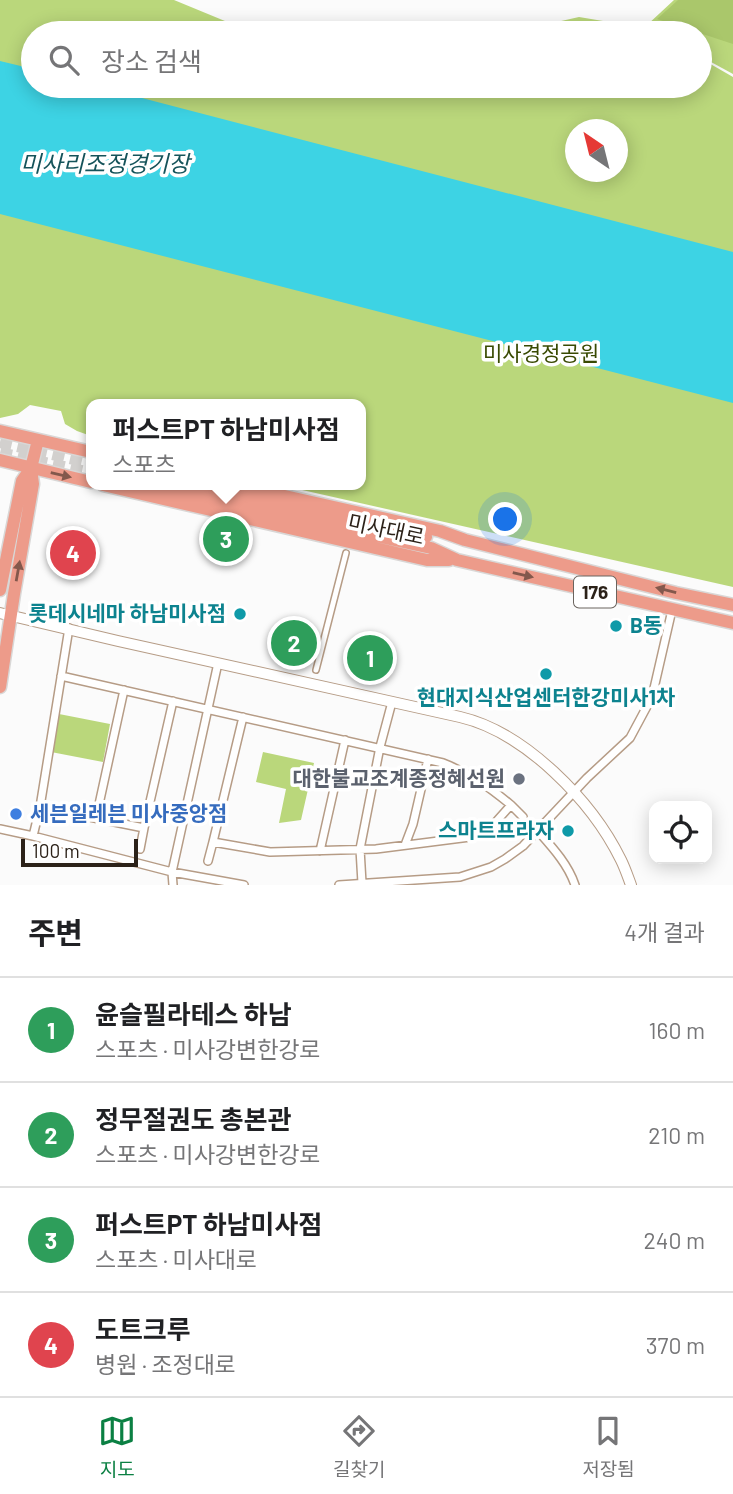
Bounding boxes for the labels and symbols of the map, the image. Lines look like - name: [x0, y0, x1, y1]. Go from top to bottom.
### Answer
- north arrow: [565, 119, 628, 182]
- water label: 미사리조정경기장: [20, 149, 192, 177]
- park label: 미사경정공원: [483, 340, 599, 365]
- one-way arrow: [50, 470, 72, 481]
- your location: [488, 502, 522, 536]
- street label: 미사대로: [346, 508, 427, 549]
- pin: 3: [203, 513, 249, 565]
- pin: 4: [50, 527, 96, 579]
- one-way arrow: [13, 560, 24, 582]
- one-way arrow: [512, 570, 534, 581]
- road number: 176: [574, 576, 616, 608]
- one-way arrow: [655, 584, 677, 595]
- place label: 롯데시네마 하남미사점: [29, 600, 226, 625]
- marker: 롯데시네마 하남미사점: [232, 606, 248, 622]
- place label: B동: [630, 612, 662, 637]
- pin: 2: [271, 617, 317, 669]
- marker: B동: [608, 618, 624, 634]
- pin: 1: [347, 632, 393, 684]
- marker: 현대지식산업센터한강미사1차: [538, 666, 554, 682]
- place label: 현대지식산업센터한강미사1차: [417, 684, 675, 709]
- place label: 대한불교조계종정혜선원: [292, 765, 505, 790]
- marker: 대한불교조계종정혜선원: [511, 771, 527, 787]
- place label: 세븐일레븐 미사중앙점: [30, 800, 227, 825]
- marker: 세븐일레븐 미사중앙점: [8, 806, 24, 822]
- place label: 스마트프라자: [438, 817, 554, 842]
- marker: 스마트프라자: [560, 823, 576, 839]
- scale bar: [21, 836, 138, 868]

